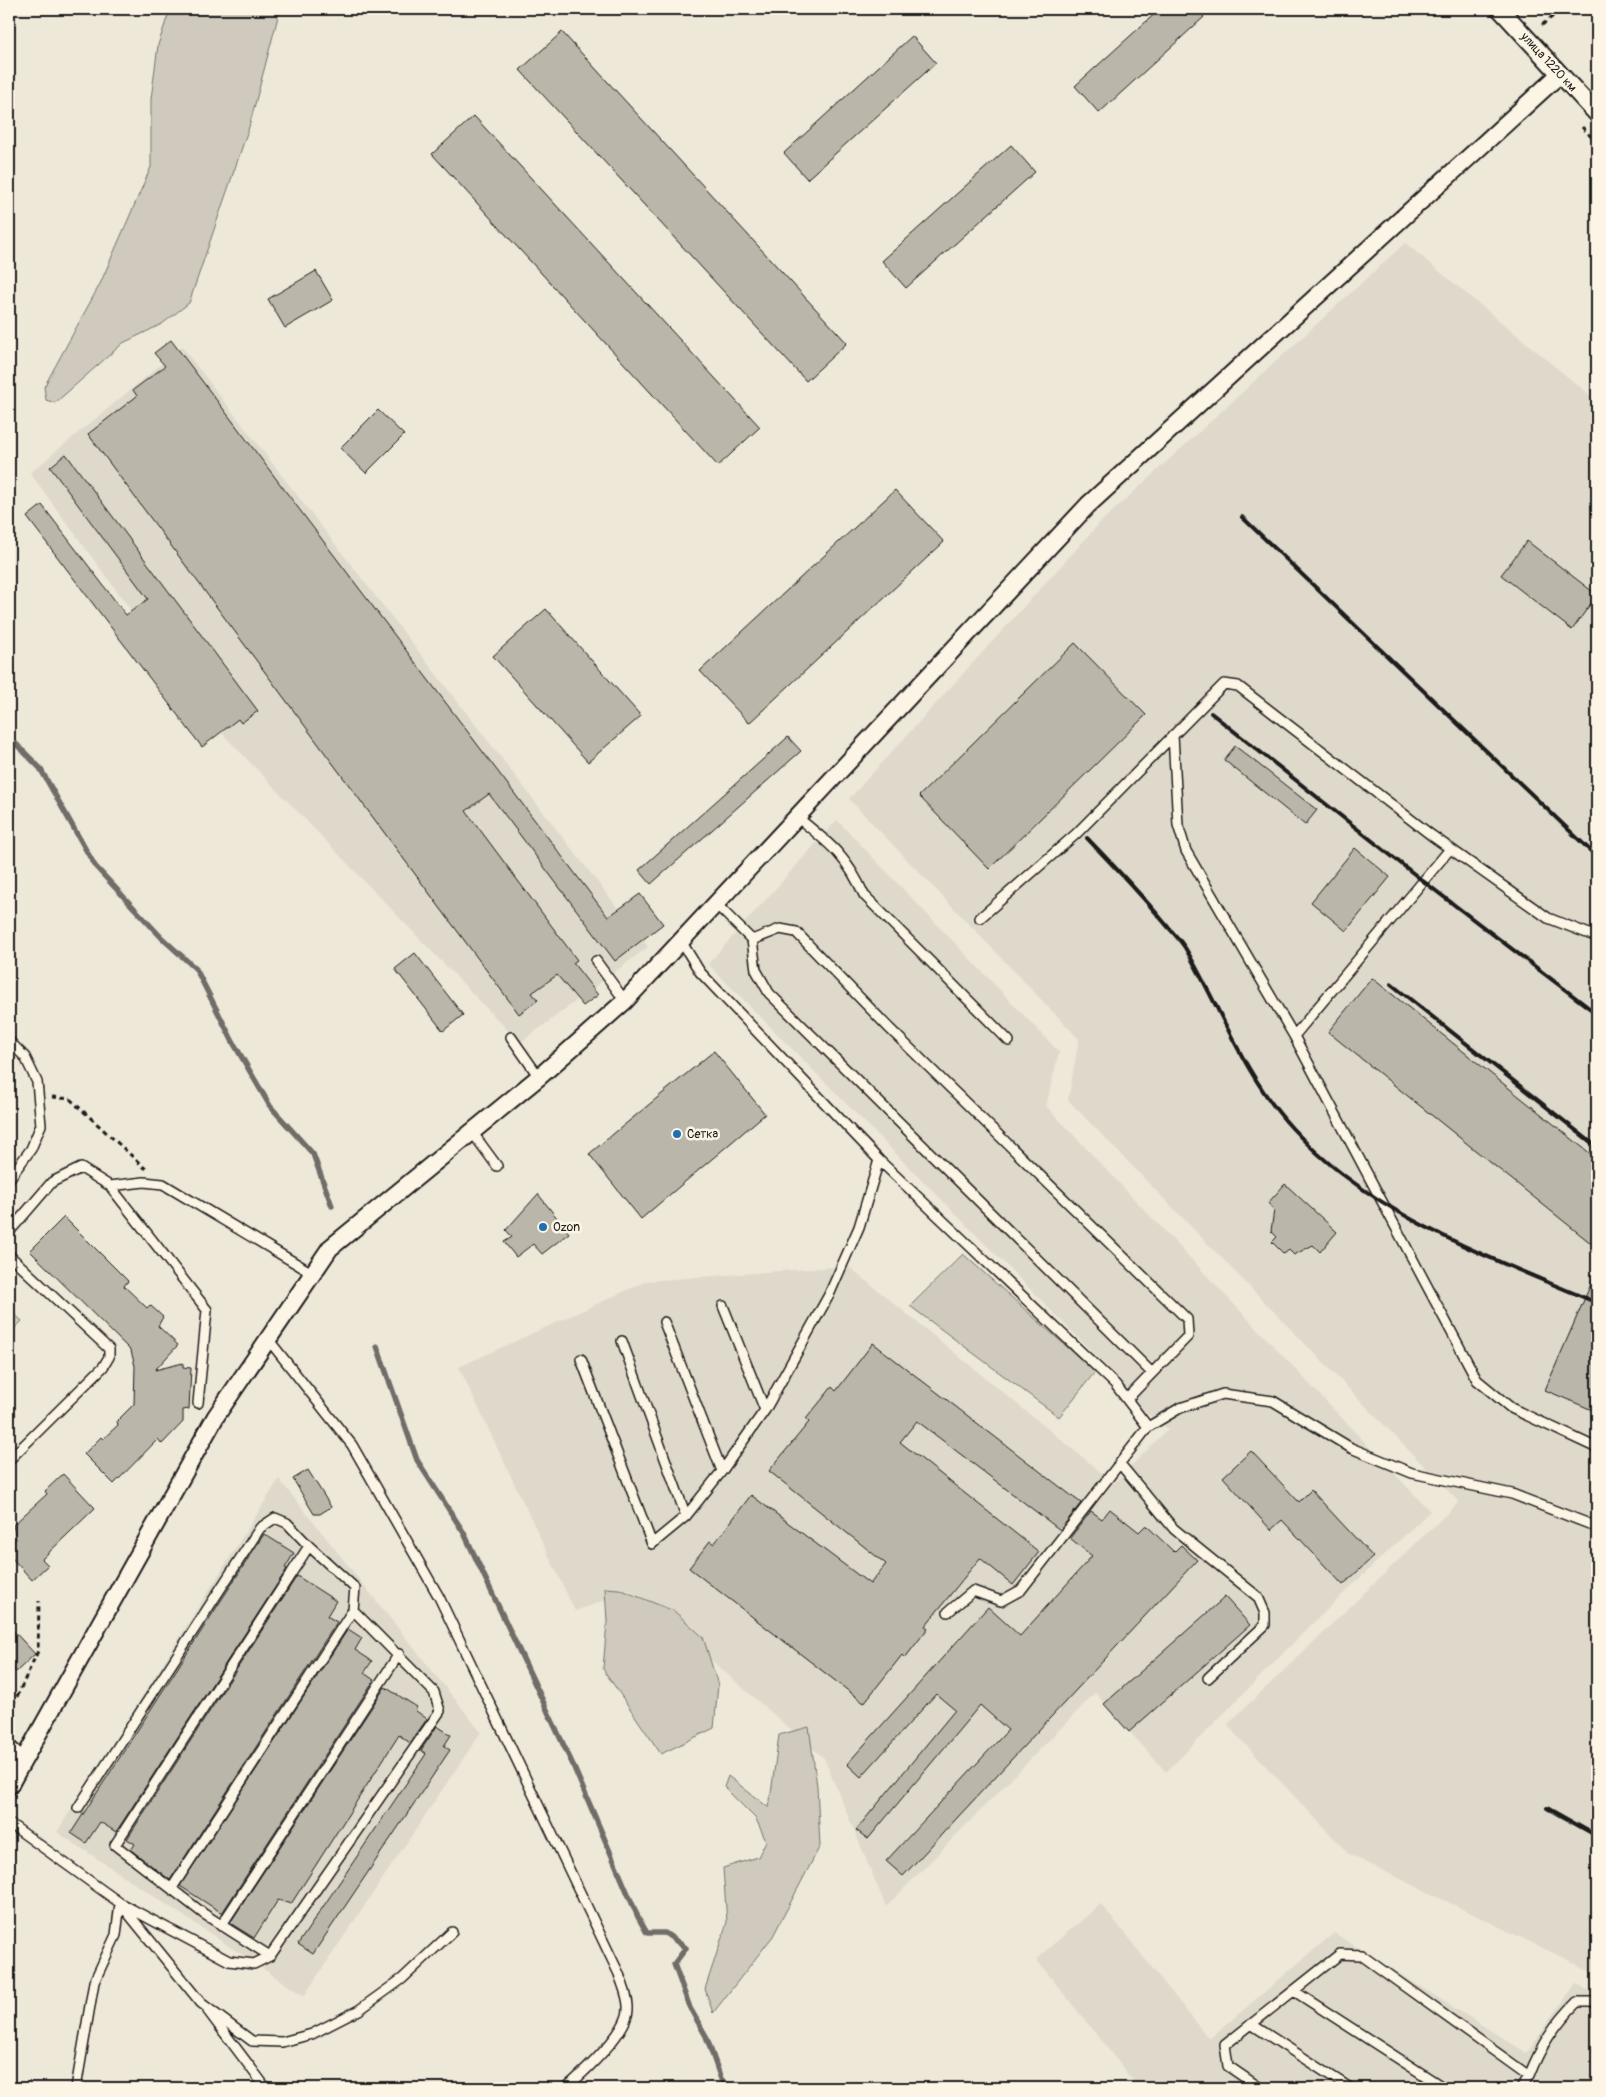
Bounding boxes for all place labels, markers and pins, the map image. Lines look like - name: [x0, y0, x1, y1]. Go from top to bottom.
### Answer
- place label: Сетка: [687, 1127, 719, 1142]
- marker: Сетка: [671, 1128, 683, 1140]
- place label: Ozon: [553, 1220, 580, 1235]
- marker: Ozon: [537, 1221, 549, 1233]

